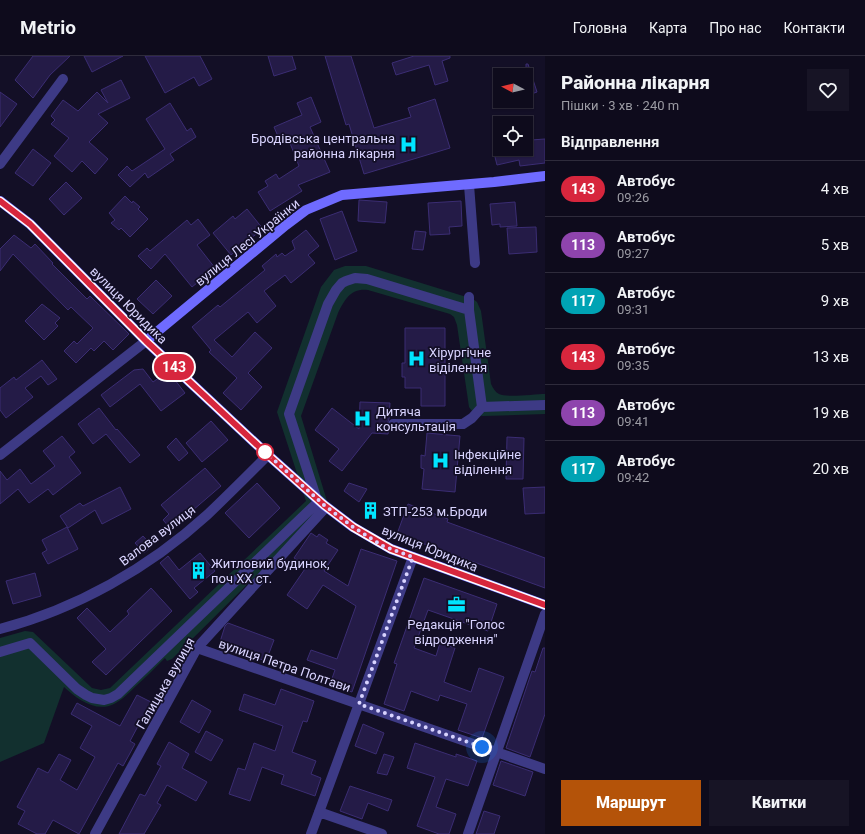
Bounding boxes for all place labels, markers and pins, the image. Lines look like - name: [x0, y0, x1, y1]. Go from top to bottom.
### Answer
- place label: Бродівська центральна районна лікарня: [251, 131, 395, 161]
- hospital icon: Бродівська центральна районна лікарня: [398, 135, 418, 155]
- place label: Хірургічне віділення: [429, 345, 491, 375]
- hospital icon: Хірургічне віділення: [406, 349, 426, 369]
- place label: Дитяча консультація: [376, 404, 456, 434]
- hospital icon: Дитяча консультація: [353, 408, 373, 428]
- unlabelled marker: [256, 443, 274, 461]
- place label: Інфекційне віділення: [454, 447, 521, 477]
- hospital icon: Інфекційне віділення: [431, 451, 451, 471]
- building icon: ЗТП-253 м.Броди: [360, 501, 380, 521]
- place label: ЗТП-253 м.Броди: [383, 504, 487, 519]
- place label: Житловий будинок, поч XX ст.: [211, 556, 329, 586]
- building icon: Житловий будинок, поч XX ст.: [188, 560, 208, 580]
- office icon: Редакція "Голос відродження": [446, 595, 466, 615]
- place label: Редакція "Голос відродження": [407, 617, 505, 647]

